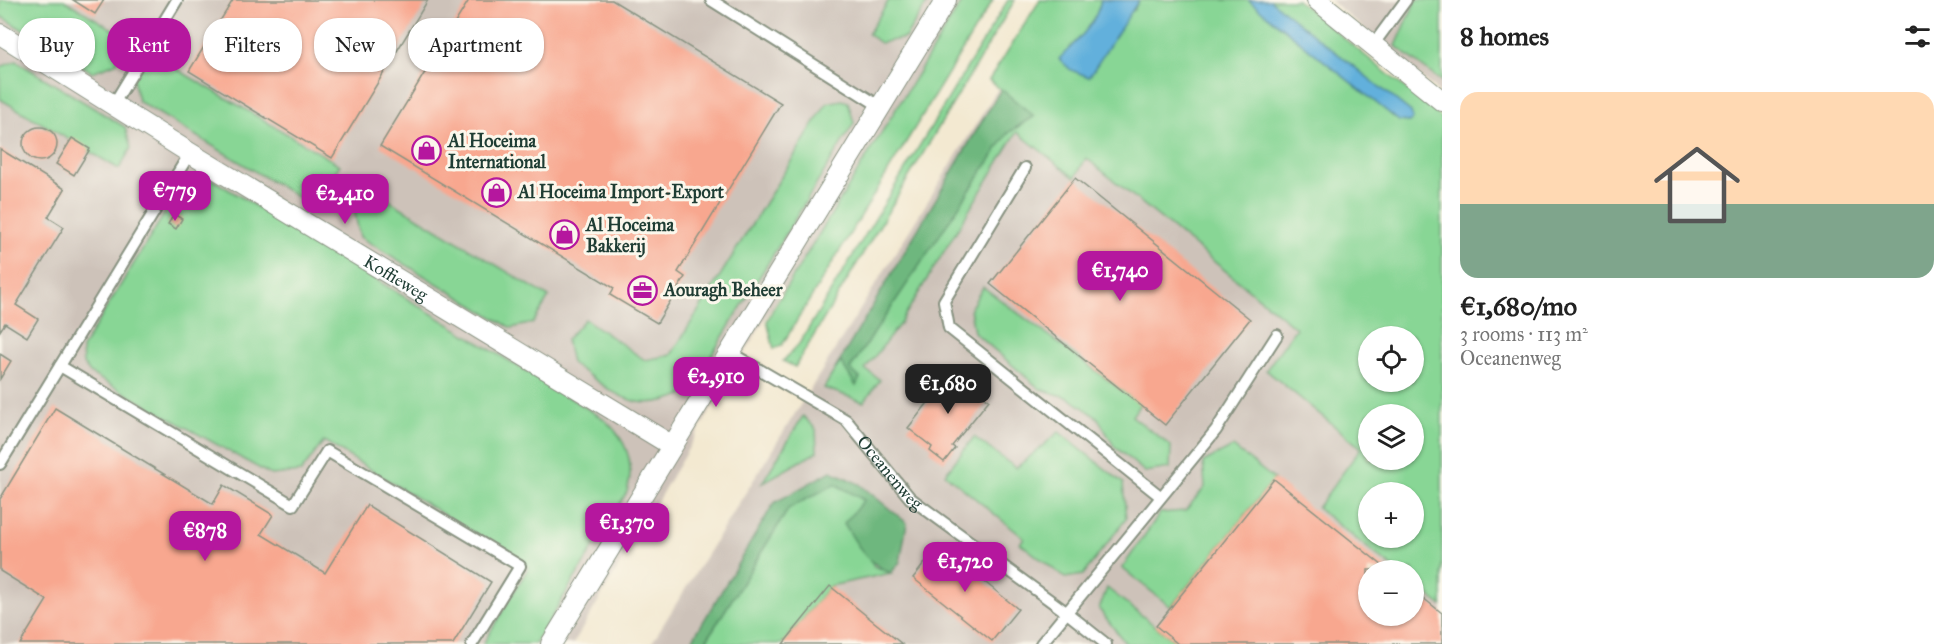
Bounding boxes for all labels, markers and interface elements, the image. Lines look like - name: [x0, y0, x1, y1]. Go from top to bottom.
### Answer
- chip: Buy: [18, 18, 95, 72]
- chip: Rent: [107, 18, 191, 72]
- chip: Filters: [203, 18, 302, 72]
- chip: New: [314, 18, 396, 72]
- chip: Apartment: [408, 18, 544, 72]
- text: 8 homes: [1460, 20, 1549, 52]
- icon: filters: [1901, 20, 1934, 53]
- place label: Al Hoceima International: [447, 130, 547, 173]
- icon: home: [1643, 131, 1751, 239]
- shop icon: Al Hoceima International: [411, 135, 443, 167]
- pin: €779: [139, 171, 211, 222]
- pin: €2,410: [296, 174, 394, 225]
- shop icon: Al Hoceima Import-Export: [481, 176, 513, 208]
- text: €779: [153, 178, 197, 202]
- text: €2,410: [316, 181, 374, 205]
- place label: Al Hoceima Import-Export: [517, 181, 724, 204]
- place label: Al Hoceima Bakkerij: [585, 214, 675, 258]
- shop icon: Al Hoceima Bakkerij: [549, 219, 581, 251]
- street label: Koffieweg: [360, 250, 432, 307]
- pin: €1,740: [1071, 251, 1169, 302]
- text: €1,740: [1091, 258, 1149, 282]
- office icon: Aouragh Beheer: [627, 274, 659, 306]
- place label: Aouragh Beheer: [663, 279, 784, 302]
- text: €1,680/mo: [1460, 290, 1577, 322]
- text: 3 rooms · 113 m²: [1460, 322, 1588, 346]
- map controls: [1358, 326, 1424, 626]
- button: locate: [1358, 326, 1424, 392]
- text: Oceanenweg: [1460, 346, 1561, 370]
- pin: €2,910: [667, 357, 765, 408]
- text: €2,910: [687, 364, 745, 388]
- pin: €1,680: [899, 364, 997, 415]
- text: €1,680: [919, 371, 977, 395]
- button: layers: [1358, 404, 1424, 470]
- street label: Oceanenweg: [852, 431, 928, 516]
- button: +: [1358, 482, 1424, 548]
- pin: €1,370: [578, 503, 676, 554]
- text: €1,370: [599, 510, 655, 534]
- pin: €878: [169, 511, 241, 562]
- text: €878: [183, 518, 227, 542]
- pin: €1,720: [916, 542, 1014, 593]
- text: €1,720: [937, 549, 993, 573]
- button: −: [1358, 560, 1424, 626]

